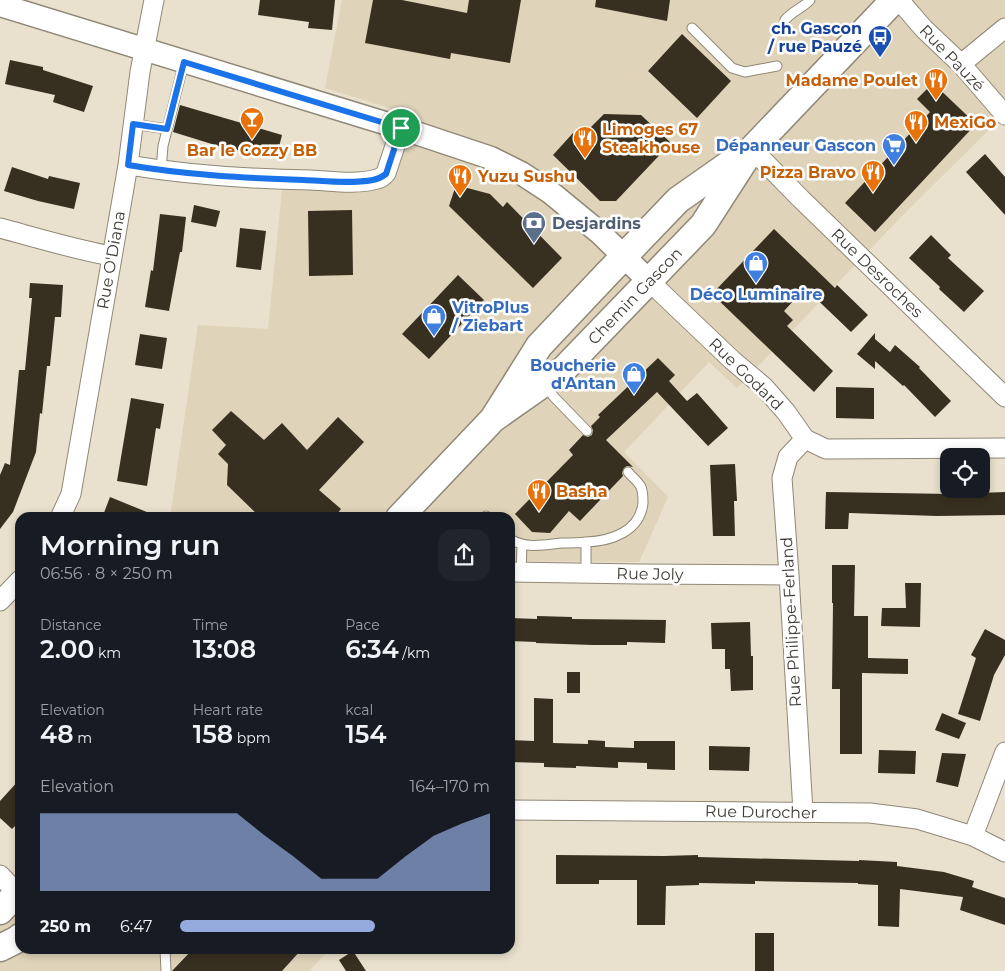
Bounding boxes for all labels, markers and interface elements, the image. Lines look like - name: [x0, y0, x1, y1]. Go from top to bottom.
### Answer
- place label: ch. Gascon / rue Pauzé: [767, 19, 862, 56]
- street label: Rue Pauzé: [916, 21, 988, 95]
- bus stop icon: ch. Gascon / rue Pauzé: [867, 24, 893, 58]
- restaurant icon: Madame Poulet: [923, 67, 949, 101]
- place label: Madame Poulet: [785, 71, 918, 90]
- bar icon: Bar le Cozzy BB: [239, 106, 265, 140]
- pin: [380, 107, 422, 149]
- restaurant icon: MexiGo: [903, 109, 929, 143]
- place label: MexiGo: [934, 113, 996, 132]
- icon: arrive: [387, 114, 415, 142]
- place label: Limoges 67 Steakhouse: [602, 120, 700, 157]
- restaurant icon: Limoges 67 Steakhouse: [572, 125, 598, 159]
- supermarket icon: Dépanneur Gascon: [881, 132, 907, 166]
- place label: Dépanneur Gascon: [716, 136, 876, 155]
- place label: Bar le Cozzy BB: [187, 141, 317, 160]
- restaurant icon: Pizza Bravo: [860, 159, 886, 193]
- restaurant icon: Yuzu Sushu: [447, 163, 473, 197]
- place label: Pizza Bravo: [760, 163, 856, 182]
- place label: Yuzu Sushu: [477, 167, 575, 186]
- street label: Rue O'Diana: [93, 209, 129, 311]
- bank icon: Desjardins: [521, 210, 547, 244]
- place label: Desjardins: [552, 214, 641, 233]
- street label: Rue Desroches: [827, 224, 927, 322]
- street label: Chemin Gascon: [584, 244, 686, 348]
- shop icon: Déco Luminaire: [743, 250, 769, 284]
- place label: Déco Luminaire: [690, 285, 822, 304]
- place label: VitroPlus / Ziebart: [451, 298, 529, 335]
- shop icon: VitroPlus / Ziebart: [421, 303, 447, 337]
- street label: Rue Godard: [705, 334, 787, 414]
- place label: Boucherie d'Antan: [530, 356, 616, 393]
- shop icon: Boucherie d'Antan: [621, 361, 647, 395]
- map controls: [940, 448, 990, 498]
- button: locate: [940, 448, 990, 498]
- restaurant icon: Basha: [526, 478, 552, 512]
- place label: Basha: [556, 482, 608, 501]
- text: Morning run: [40, 528, 220, 562]
- button: share: [438, 529, 490, 581]
- street label: Rue Philippe-Ferland: [777, 537, 805, 707]
- text: 06:56 · 8 × 250 m: [40, 564, 173, 583]
- street label: Rue Joly: [616, 564, 684, 584]
- text: Distance: [40, 616, 102, 634]
- text: Time: [193, 616, 228, 634]
- text: Pace: [345, 616, 380, 634]
- text: 2.00: [40, 634, 94, 664]
- text: 13:08: [193, 634, 256, 664]
- text: 6:34: [345, 634, 399, 664]
- text: km: [94, 644, 121, 662]
- text: /km: [399, 644, 430, 662]
- text: Elevation: [40, 701, 105, 719]
- text: Heart rate: [193, 701, 263, 719]
- text: kcal: [345, 701, 373, 719]
- text: 48: [40, 719, 74, 749]
- text: 158: [193, 719, 233, 749]
- text: 154: [345, 719, 386, 749]
- text: m: [74, 729, 92, 747]
- text: bpm: [233, 729, 271, 747]
- text: Elevation: [40, 777, 114, 796]
- text: 164–170 m: [409, 777, 490, 796]
- street label: Rue Durocher: [705, 802, 817, 822]
- text: 250 m: [40, 917, 91, 936]
- text: 6:47: [120, 917, 152, 936]

